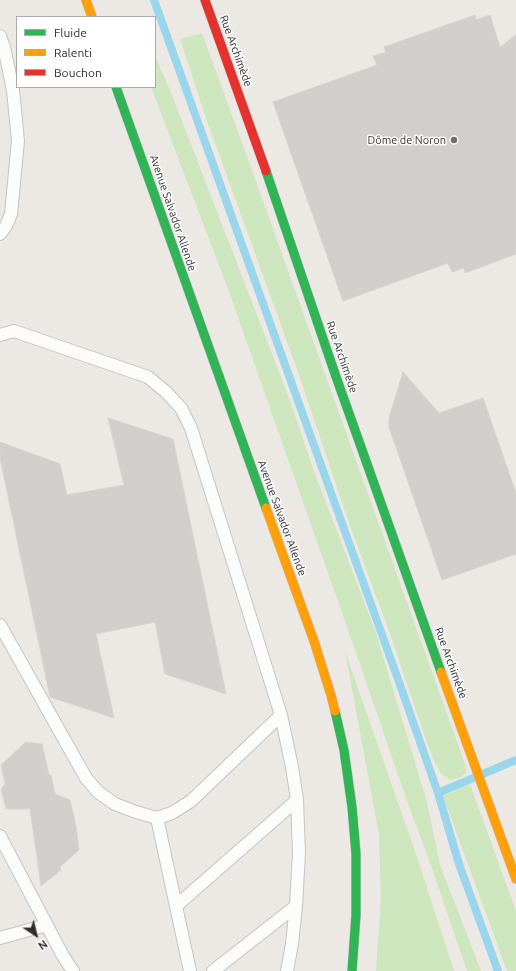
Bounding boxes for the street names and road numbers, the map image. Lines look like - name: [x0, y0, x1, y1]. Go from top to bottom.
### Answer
- street label: Rue Archimède: [217, 13, 255, 89]
- street label: Avenue Salvador Allende: [147, 153, 199, 273]
- street label: Rue Archimède: [324, 319, 360, 395]
- street label: Avenue Salvador Allende: [255, 458, 309, 578]
- street label: Rue Archimède: [432, 625, 470, 701]

